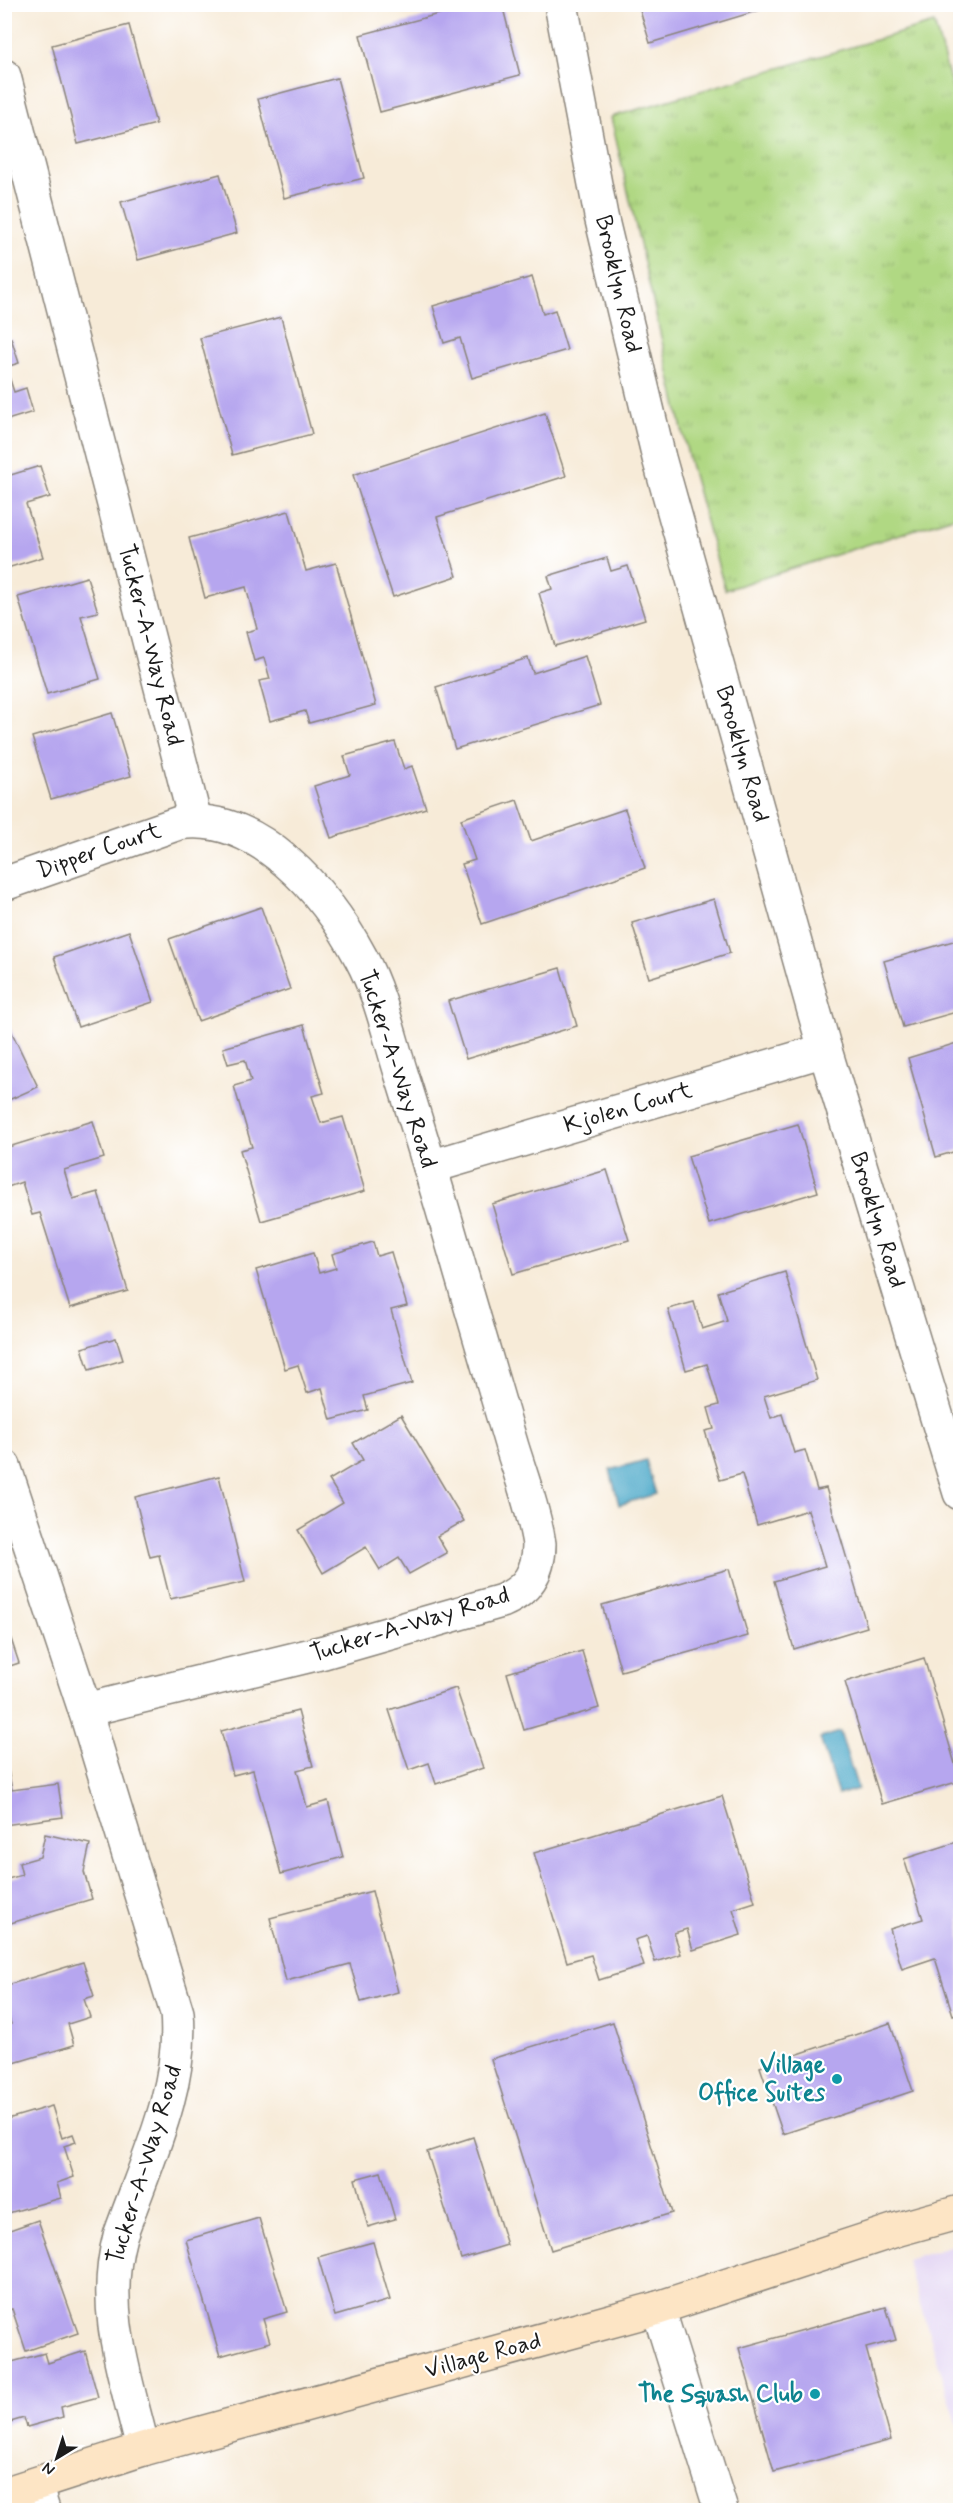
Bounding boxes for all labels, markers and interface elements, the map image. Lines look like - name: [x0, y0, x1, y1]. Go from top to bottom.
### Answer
- street label: Brooklyn Road: [587, 212, 649, 356]
- street label: Tucker-A-Way Road: [110, 541, 190, 749]
- street label: Brooklyn Road: [708, 682, 776, 826]
- street label: Dipper Court: [33, 815, 165, 887]
- street label: Tucker-A-Way Road: [350, 966, 444, 1172]
- street label: Kjolen Court: [560, 1075, 696, 1141]
- street label: Brooklyn Road: [842, 1148, 912, 1292]
- street label: Tucker-A-Way Road: [307, 1580, 513, 1670]
- place label: Village Office Suites: [698, 2050, 826, 2109]
- street label: Tucker-A-Way Road: [100, 2062, 190, 2268]
- marker: Village Office Suites: [830, 2072, 844, 2086]
- street label: Village Road: [421, 2326, 545, 2386]
- place label: The Squash Club: [638, 2379, 803, 2410]
- marker: The Squash Club: [808, 2387, 822, 2401]
- north arrow: [27, 2428, 87, 2488]
- text: N: [38, 2457, 59, 2480]

